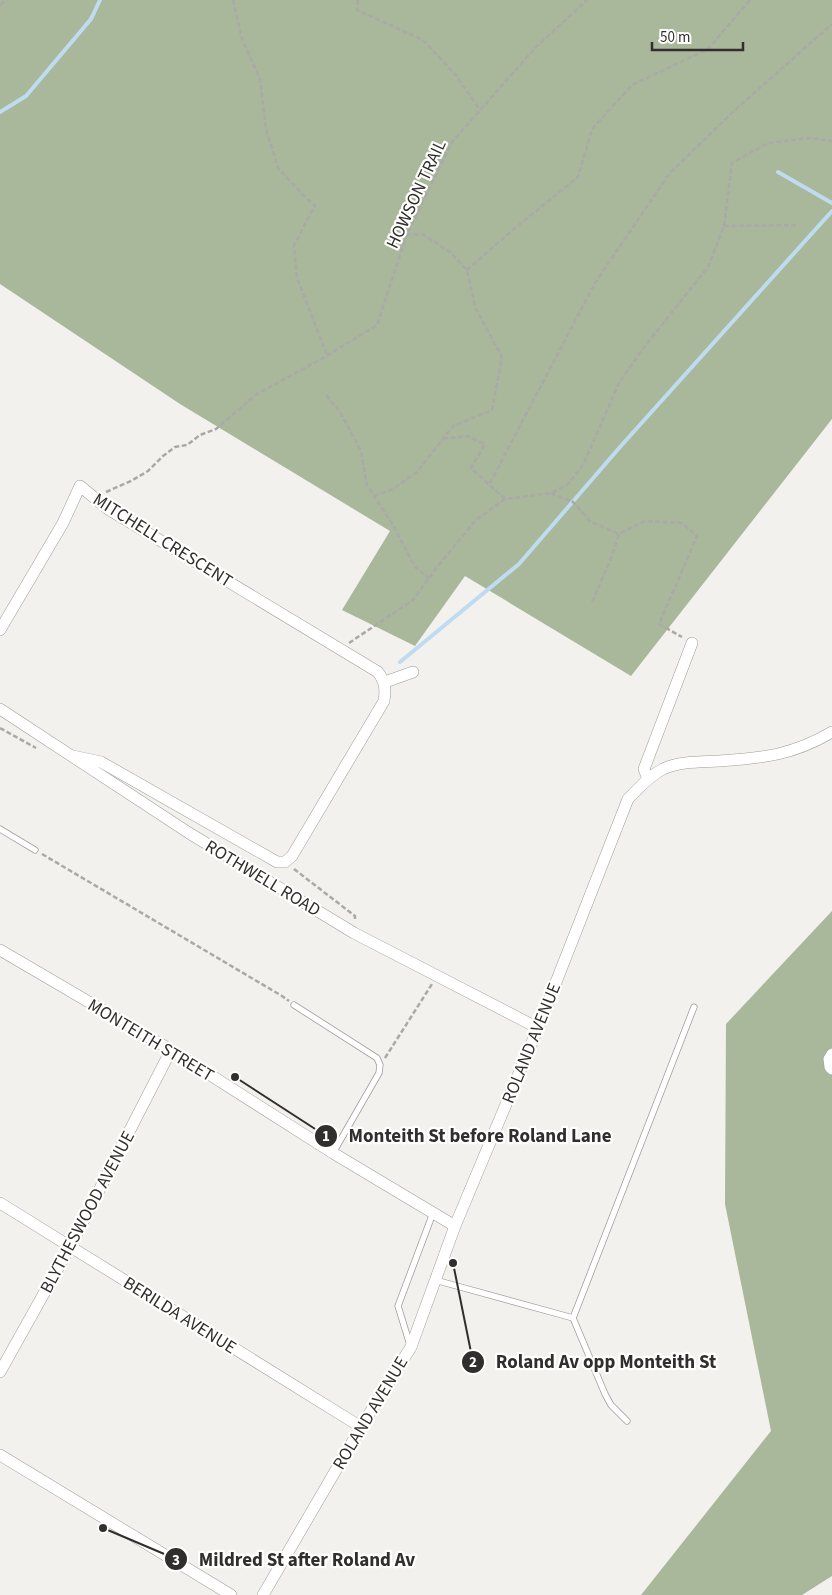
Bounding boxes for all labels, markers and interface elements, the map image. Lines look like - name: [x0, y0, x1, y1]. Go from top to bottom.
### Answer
- scale bar: [652, 20, 743, 52]
- text: 50 m: [660, 27, 690, 48]
- street label: HOWSON TRAIL: [380, 135, 453, 253]
- street label: MITCHELL CRESCENT: [88, 487, 238, 594]
- street label: ROTHWELL ROAD: [200, 834, 325, 923]
- street label: ROLAND AVENUE: [496, 979, 567, 1107]
- street label: MONTEITH STREET: [83, 993, 219, 1088]
- callout: Monteith St before Roland Lane: [313, 1119, 621, 1153]
- text: Monteith St before Roland Lane: [349, 1123, 612, 1150]
- text: 1: [322, 1126, 330, 1147]
- street label: BLYTHESWOOD AVENUE: [34, 1127, 141, 1298]
- street label: BERILDA AVENUE: [118, 1271, 241, 1360]
- callout: Roland Av opp Monteith St: [461, 1345, 726, 1379]
- text: Roland Av opp Monteith St: [496, 1349, 716, 1376]
- street label: ROLAND AVENUE: [327, 1352, 414, 1475]
- text: 2: [469, 1352, 477, 1373]
- callout: Mildred St after Roland Av: [164, 1542, 425, 1576]
- text: Mildred St after Roland Av: [199, 1547, 415, 1574]
- text: 3: [172, 1550, 180, 1571]

